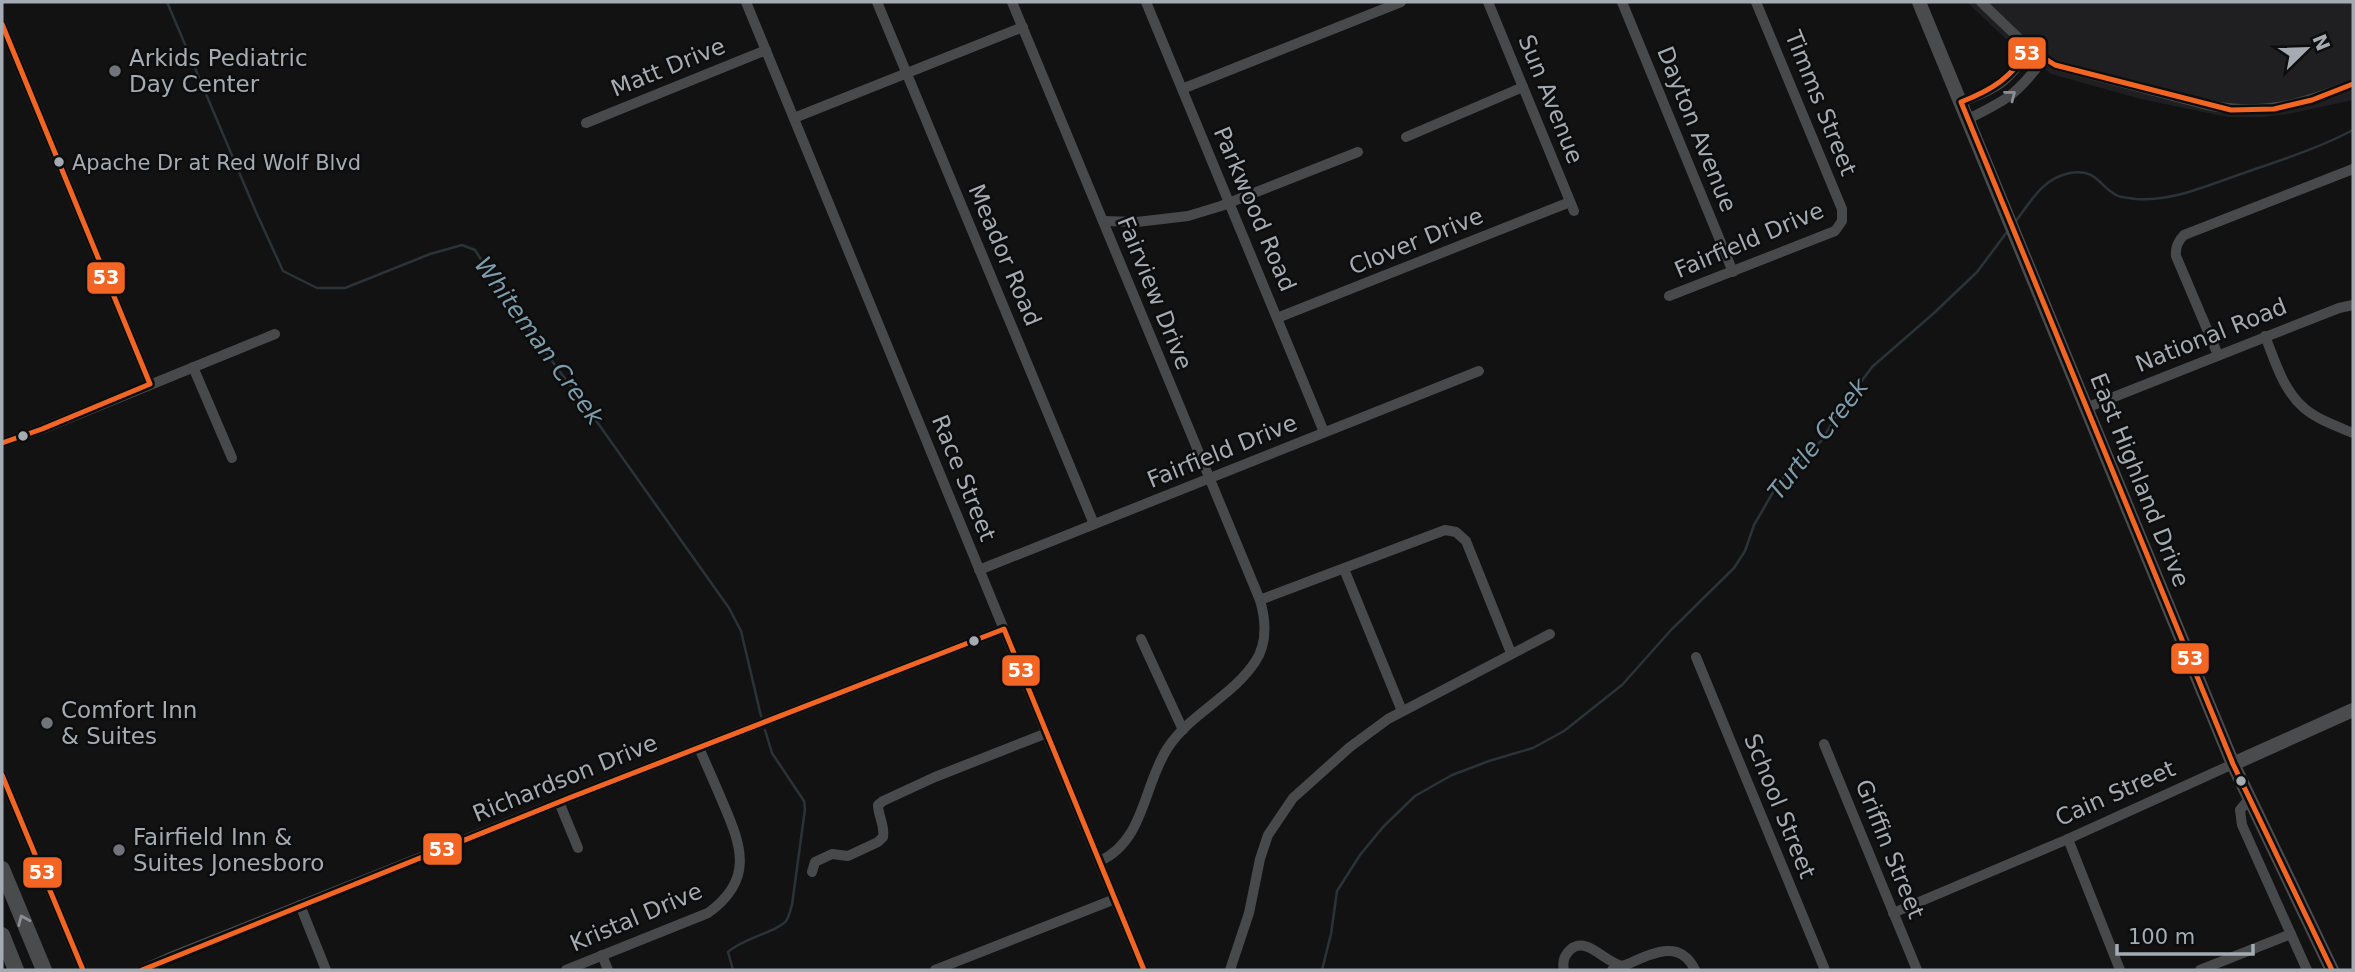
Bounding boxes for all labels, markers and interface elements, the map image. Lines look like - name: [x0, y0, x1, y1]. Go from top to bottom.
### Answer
- north arrow: [2271, 14, 2341, 84]
- street label: Timms Street: [1780, 26, 1862, 179]
- street label: Sun Avenue: [1513, 31, 1589, 167]
- text: N: [2308, 31, 2335, 54]
- street label: Matt Drive: [607, 32, 729, 102]
- line badge: 53: [2007, 36, 2047, 70]
- text: 53: [2014, 42, 2040, 64]
- street label: Dayton Avenue: [1652, 43, 1742, 215]
- place label: Arkids Pediatric Day Center: [129, 45, 308, 97]
- marker: Arkids Pediatric Day Center: [107, 63, 123, 79]
- one-way arrow: [2004, 91, 2016, 104]
- street label: Parkwood Road: [1209, 123, 1301, 295]
- place label: Apache Dr at Red Wolf Blvd: [72, 151, 361, 175]
- marker: Apache Dr at Red Wolf Blvd: [52, 155, 66, 169]
- street label: Meador Road: [963, 180, 1047, 330]
- street label: Fairfield Drive: [1671, 197, 1827, 283]
- street label: Clover Drive: [1345, 202, 1487, 280]
- street label: Fairview Drive: [1112, 213, 1198, 373]
- water label: Whiteman Creek: [469, 252, 610, 431]
- line badge: 53: [86, 261, 126, 295]
- text: 53: [93, 266, 119, 288]
- street label: National Road: [2132, 293, 2290, 377]
- street label: East Highland Drive: [2085, 369, 2195, 591]
- water label: Turtle Creek: [1762, 372, 1875, 505]
- street label: Fairfield Drive: [1143, 409, 1301, 493]
- street label: Race Street: [927, 411, 1001, 545]
- unlabelled marker: [16, 429, 30, 443]
- unlabelled marker: [967, 634, 981, 648]
- line badge: 53: [2170, 642, 2210, 675]
- text: 53: [2177, 647, 2203, 669]
- line badge: 53: [1001, 654, 1041, 687]
- text: 53: [1008, 659, 1034, 681]
- place label: Comfort Inn & Suites: [61, 697, 197, 749]
- marker: Comfort Inn & Suites: [39, 715, 55, 731]
- street label: Richardson Drive: [469, 729, 661, 827]
- street label: School Street: [1739, 730, 1821, 882]
- street label: Cain Street: [2051, 755, 2179, 831]
- unlabelled marker: [2234, 774, 2248, 788]
- street label: Griffin Street: [1850, 776, 1930, 922]
- place label: Fairfield Inn & Suites Jonesboro: [133, 824, 324, 876]
- line badge: 53: [422, 832, 463, 866]
- text: 53: [429, 838, 455, 860]
- marker: Fairfield Inn & Suites Jonesboro: [111, 842, 127, 858]
- line badge: 53: [22, 856, 63, 889]
- text: 53: [29, 861, 55, 883]
- street label: Kristal Drive: [566, 877, 706, 957]
- scale bar: [2117, 912, 2254, 956]
- one-way arrow: [17, 914, 31, 927]
- text: 100 m: [2128, 925, 2195, 949]

